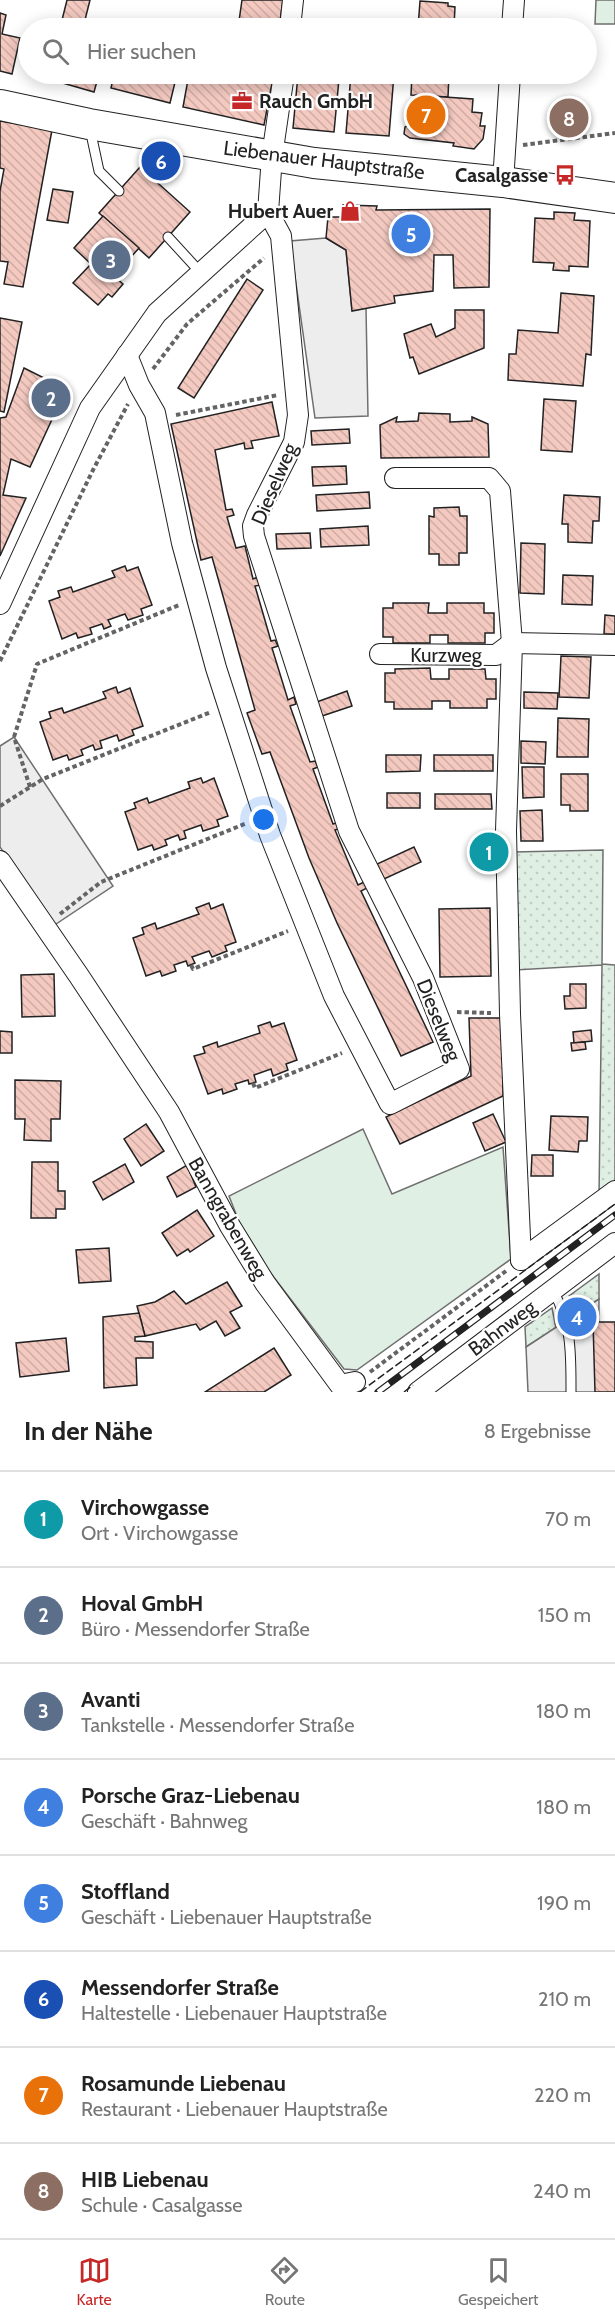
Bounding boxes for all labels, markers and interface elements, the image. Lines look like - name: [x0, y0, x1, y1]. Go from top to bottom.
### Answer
- search box: [18, 18, 597, 84]
- icon: search: [39, 35, 72, 68]
- text: Hier suchen: [87, 38, 196, 65]
- office icon: Rauch GmbH: [230, 89, 254, 113]
- place label: Rauch GmbH: [259, 89, 373, 113]
- pin: 7: [406, 92, 446, 138]
- pin: 8: [550, 96, 588, 140]
- street label: Liebenauer Hauptstraße: [222, 136, 426, 184]
- pin: 6: [142, 138, 180, 184]
- place label: Casalgasse: [455, 163, 548, 187]
- bus stop icon: Casalgasse: [553, 163, 577, 187]
- place label: Hubert Auer: [228, 199, 333, 223]
- shop icon: Hubert Auer: [338, 199, 362, 223]
- pin: 5: [392, 212, 430, 256]
- pin: 3: [92, 238, 130, 282]
- pin: 2: [32, 376, 70, 420]
- street label: Dieselweg: [246, 438, 302, 529]
- street label: Kurzweg: [410, 643, 483, 667]
- your location: [249, 805, 278, 834]
- pin: 1: [470, 830, 508, 874]
- street label: Dieselweg: [412, 975, 467, 1066]
- street label: Banngrabenweg: [183, 1153, 273, 1284]
- street label: Bahnweg: [464, 1294, 541, 1361]
- pin: 4: [558, 1294, 596, 1340]
- text: In der Nähe: [24, 1415, 153, 1447]
- text: 8 Ergebnisse: [484, 1419, 591, 1443]
- text: Virchowgasse: [81, 1494, 209, 1521]
- text: 1: [40, 1507, 47, 1531]
- text: 70 m: [545, 1507, 591, 1531]
- text: Ort · Virchowgasse: [81, 1521, 238, 1545]
- text: Hoval GmbH: [81, 1590, 203, 1617]
- text: 2: [38, 1603, 49, 1627]
- text: 150 m: [538, 1603, 591, 1627]
- text: Büro · Messendorfer Straße: [81, 1617, 310, 1641]
- text: Avanti: [81, 1686, 141, 1713]
- text: 3: [38, 1699, 49, 1723]
- text: 180 m: [536, 1699, 591, 1723]
- text: Tankstelle · Messendorfer Straße: [81, 1713, 354, 1737]
- text: Porsche Graz-Liebenau: [81, 1782, 300, 1809]
- text: 4: [37, 1795, 50, 1819]
- text: 180 m: [536, 1795, 591, 1819]
- text: Geschäft · Bahnweg: [81, 1809, 247, 1833]
- text: Stoffland: [81, 1878, 170, 1905]
- text: 5: [38, 1891, 49, 1915]
- text: 190 m: [537, 1891, 591, 1915]
- text: Geschäft · Liebenauer Hauptstraße: [81, 1905, 372, 1929]
- text: Messendorfer Straße: [81, 1974, 279, 2001]
- text: 6: [38, 1987, 49, 2011]
- text: 210 m: [538, 1987, 591, 2011]
- text: Haltestelle · Liebenauer Hauptstraße: [81, 2001, 387, 2025]
- text: Rosamunde Liebenau: [81, 2070, 286, 2097]
- text: 7: [38, 2083, 49, 2107]
- text: 220 m: [534, 2083, 591, 2107]
- text: Restaurant · Liebenauer Hauptstraße: [81, 2097, 388, 2121]
- text: HIB Liebenau: [81, 2166, 209, 2193]
- text: 8: [37, 2179, 50, 2203]
- text: 240 m: [533, 2179, 591, 2203]
- text: Schule · Casalgasse: [81, 2193, 243, 2217]
- tab: Karte: [77, 2254, 112, 2309]
- tab: Route: [265, 2254, 305, 2309]
- tab: Gespeichert: [458, 2254, 538, 2309]

